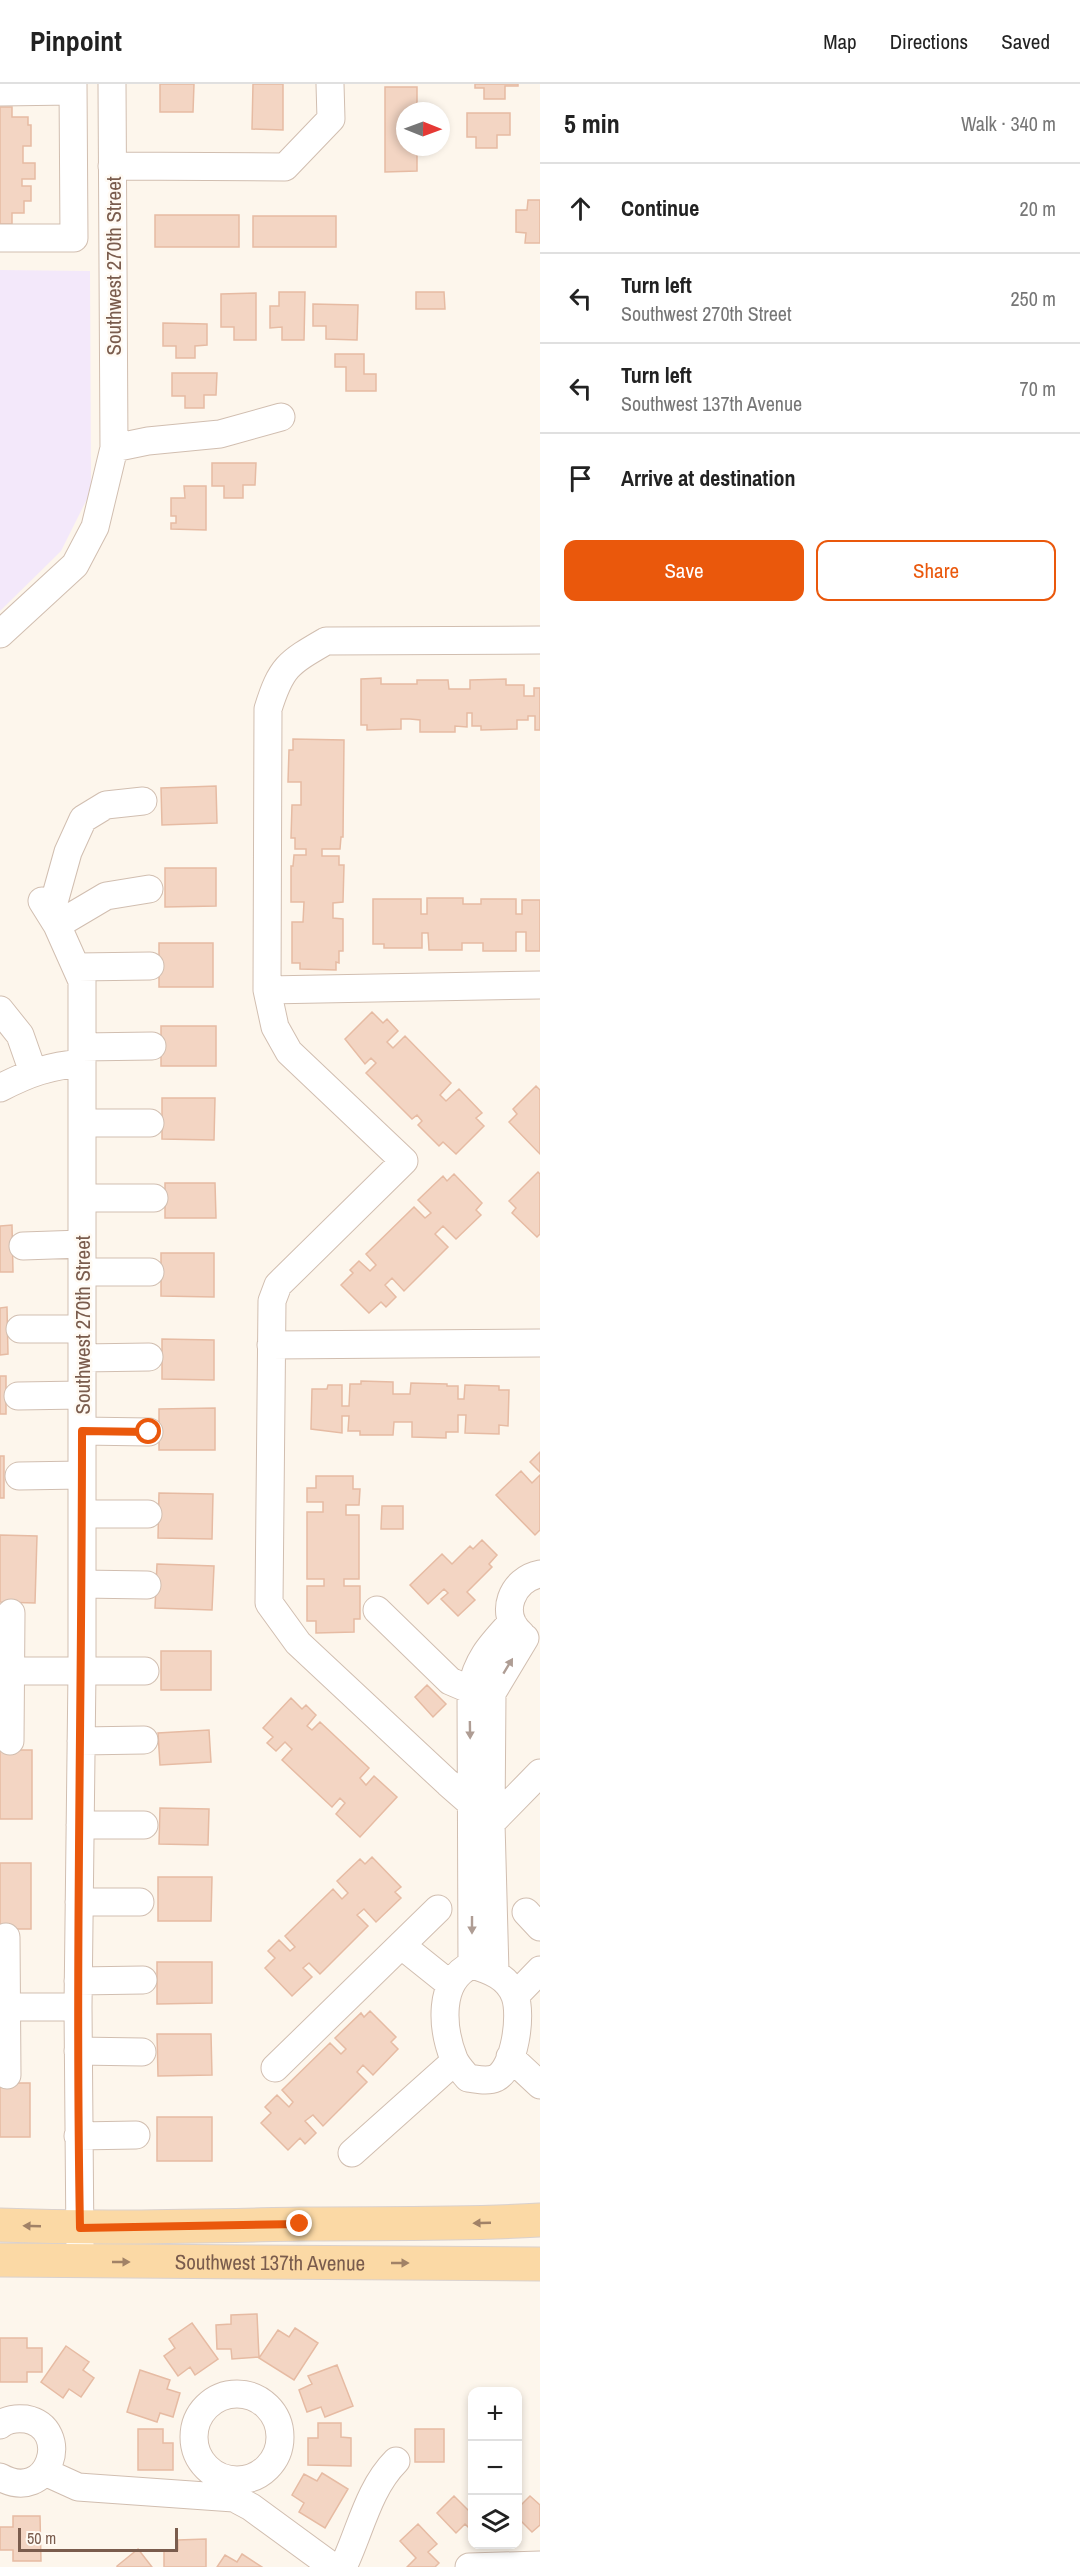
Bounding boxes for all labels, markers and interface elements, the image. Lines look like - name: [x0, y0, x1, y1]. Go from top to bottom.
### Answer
- text: Pinpoint: [30, 22, 122, 60]
- text: Map: [823, 27, 857, 56]
- text: Directions: [890, 27, 968, 56]
- text: Saved: [1001, 27, 1050, 56]
- north arrow: [396, 102, 450, 156]
- text: 5 min: [564, 106, 620, 141]
- text: Walk · 340 m: [961, 110, 1056, 137]
- street label: Southwest 270th Street: [99, 176, 128, 356]
- icon: ahead: [564, 192, 597, 225]
- text: Continue: [621, 193, 699, 223]
- text: 20 m: [1020, 195, 1056, 222]
- text: Turn left: [621, 270, 692, 300]
- icon: left: [564, 282, 597, 315]
- text: 250 m: [1010, 285, 1056, 312]
- text: Southwest 270th Street: [621, 300, 792, 327]
- text: Turn left: [621, 360, 692, 390]
- icon: left: [564, 372, 597, 405]
- text: 70 m: [1020, 375, 1056, 402]
- text: Southwest 137th Avenue: [621, 390, 802, 417]
- icon: arrive: [564, 462, 597, 495]
- text: Arrive at destination: [621, 463, 795, 493]
- button: Save: [564, 540, 804, 601]
- button: Share: [816, 540, 1056, 601]
- street label: Southwest 270th Street: [68, 1235, 97, 1415]
- route start: [135, 1418, 161, 1444]
- one-way arrow: [503, 1658, 514, 1674]
- one-way arrow: [466, 1721, 475, 1740]
- one-way arrow: [467, 1916, 477, 1935]
- route end: [286, 2210, 312, 2236]
- one-way arrow: [472, 2219, 491, 2228]
- one-way arrow: [23, 2222, 42, 2231]
- street label: Southwest 137th Avenue: [175, 2247, 365, 2277]
- one-way arrow: [112, 2257, 131, 2267]
- one-way arrow: [391, 2259, 410, 2268]
- map controls: [468, 2387, 522, 2549]
- button: +: [468, 2387, 522, 2441]
- button: −: [468, 2441, 522, 2495]
- button: layers: [468, 2495, 522, 2549]
- scale bar: [18, 2525, 178, 2552]
- text: 50 m: [27, 2527, 56, 2549]

